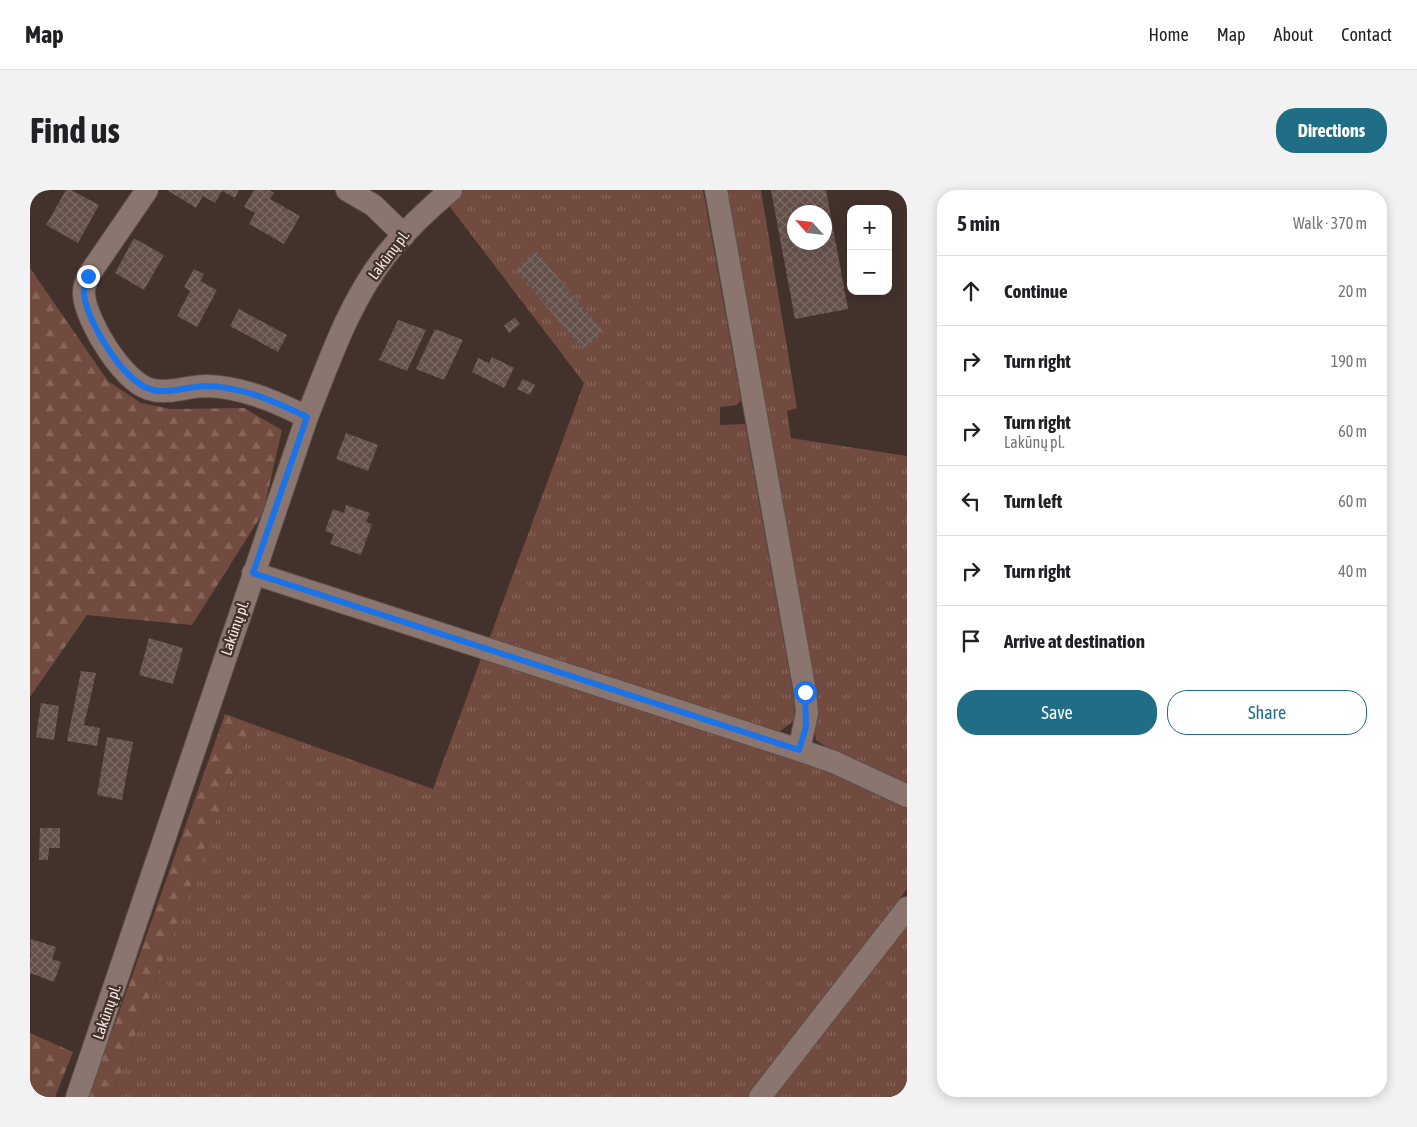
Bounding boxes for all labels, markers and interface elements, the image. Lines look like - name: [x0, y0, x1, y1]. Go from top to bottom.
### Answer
- text: Map: [25, 21, 64, 48]
- text: Home: [1149, 24, 1189, 45]
- text: Map: [1217, 24, 1246, 45]
- text: About: [1274, 24, 1313, 45]
- text: Contact: [1341, 24, 1392, 45]
- button: Directions: [1276, 108, 1387, 153]
- text: Find us: [30, 110, 120, 150]
- north arrow: [787, 205, 832, 250]
- map controls: [847, 205, 892, 295]
- button: +: [847, 205, 892, 250]
- text: 5 min: [957, 211, 1000, 235]
- text: Walk · 370 m: [1293, 214, 1367, 232]
- street label: Lakūnų pl.: [365, 227, 413, 283]
- button: −: [847, 250, 892, 295]
- route end: [77, 265, 100, 288]
- icon: ahead: [957, 277, 985, 305]
- text: Continue: [1004, 280, 1068, 302]
- text: 20 m: [1338, 282, 1367, 300]
- icon: right: [957, 347, 985, 375]
- text: Turn right: [1004, 350, 1071, 372]
- text: 190 m: [1331, 352, 1367, 370]
- text: Turn right: [1004, 411, 1071, 433]
- icon: right: [957, 417, 985, 445]
- text: 60 m: [1338, 422, 1367, 440]
- text: Lakūnų pl.: [1004, 433, 1065, 451]
- icon: left: [957, 487, 985, 515]
- text: Turn left: [1004, 490, 1062, 512]
- text: 60 m: [1338, 492, 1367, 510]
- icon: right: [957, 557, 985, 585]
- text: Turn right: [1004, 560, 1071, 582]
- text: 40 m: [1338, 562, 1367, 580]
- street label: Lakūnų pl.: [217, 598, 252, 658]
- icon: arrive: [957, 627, 985, 655]
- text: Arrive at destination: [1004, 630, 1145, 652]
- route start: [794, 681, 817, 704]
- button: Save: [957, 690, 1157, 735]
- button: Share: [1167, 690, 1367, 735]
- street label: Lakūnų pl.: [89, 982, 124, 1042]

